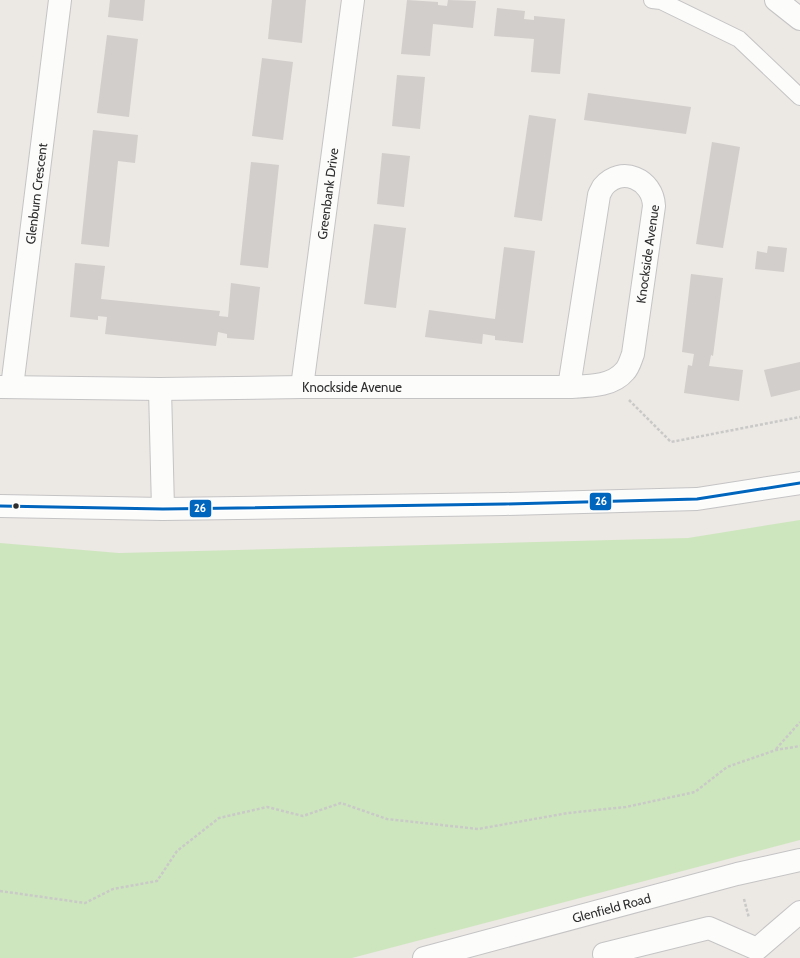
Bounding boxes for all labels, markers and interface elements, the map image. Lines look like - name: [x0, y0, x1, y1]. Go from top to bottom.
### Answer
- street label: Glenburn Crescent: [22, 141, 50, 245]
- street label: Greenbank Drive: [314, 147, 341, 240]
- street label: Knockside Avenue: [632, 203, 662, 304]
- street label: Knockside Avenue: [302, 379, 402, 395]
- line badge: 26: [589, 492, 612, 511]
- text: 26: [595, 494, 607, 508]
- line badge: 26: [189, 499, 212, 518]
- unlabelled marker: [11, 501, 21, 511]
- text: 26: [194, 501, 206, 515]
- street label: Glenfield Road: [570, 890, 652, 926]

